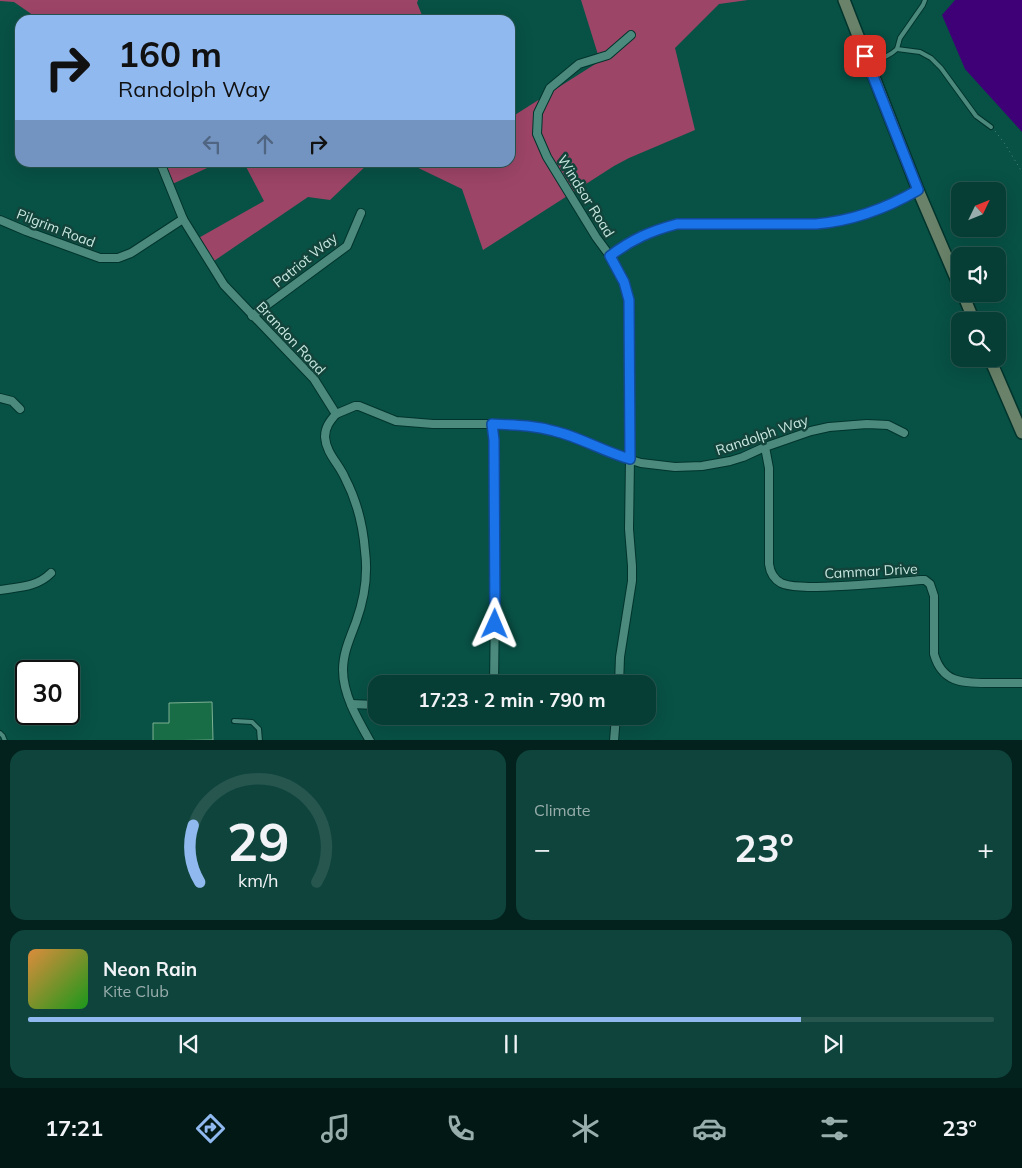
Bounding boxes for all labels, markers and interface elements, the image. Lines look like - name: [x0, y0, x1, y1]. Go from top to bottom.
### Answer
- text: 160 m: [118, 32, 222, 76]
- icon: right: [35, 35, 100, 100]
- pin: [844, 35, 886, 77]
- icon: arrive: [851, 42, 879, 70]
- text: Randolph Way: [118, 75, 270, 103]
- icon: left: [198, 130, 226, 158]
- icon: ahead: [251, 130, 279, 158]
- icon: right: [304, 130, 332, 158]
- street label: Windsor Road: [554, 152, 618, 240]
- north arrow: [951, 182, 1006, 238]
- map controls: [951, 182, 1006, 367]
- street label: Pilgrim Road: [14, 205, 98, 251]
- street label: Patriot Way: [269, 228, 341, 291]
- button: sound: [951, 247, 1006, 302]
- street label: Brandon Road: [252, 298, 330, 378]
- button: search: [951, 312, 1006, 367]
- street label: Randolph Way: [713, 411, 811, 459]
- street label: Cammar Drive: [824, 560, 918, 582]
- position arrow: [468, 597, 520, 649]
- speed limit sign: 30: [15, 660, 80, 725]
- text: 17:23 · 2 min · 790 m: [418, 688, 606, 712]
- text: Climate: [534, 800, 590, 820]
- text: 29: [227, 809, 289, 874]
- text: 23°: [734, 824, 794, 872]
- text: −: [534, 831, 551, 866]
- text: +: [977, 831, 994, 866]
- text: km/h: [238, 869, 278, 891]
- text: Neon Rain: [103, 957, 197, 981]
- text: Kite Club: [103, 981, 169, 1001]
- icon: previous: [175, 1030, 203, 1058]
- icon: pause: [497, 1030, 525, 1058]
- icon: next: [819, 1030, 847, 1058]
- icon: directions: [193, 1111, 228, 1146]
- icon: music: [318, 1111, 353, 1146]
- icon: phone: [443, 1111, 478, 1146]
- icon: climate: [568, 1111, 603, 1146]
- icon: car: [692, 1111, 727, 1146]
- icon: filters: [817, 1111, 852, 1146]
- text: 17:21: [45, 1114, 103, 1142]
- text: 23°: [942, 1114, 977, 1142]

